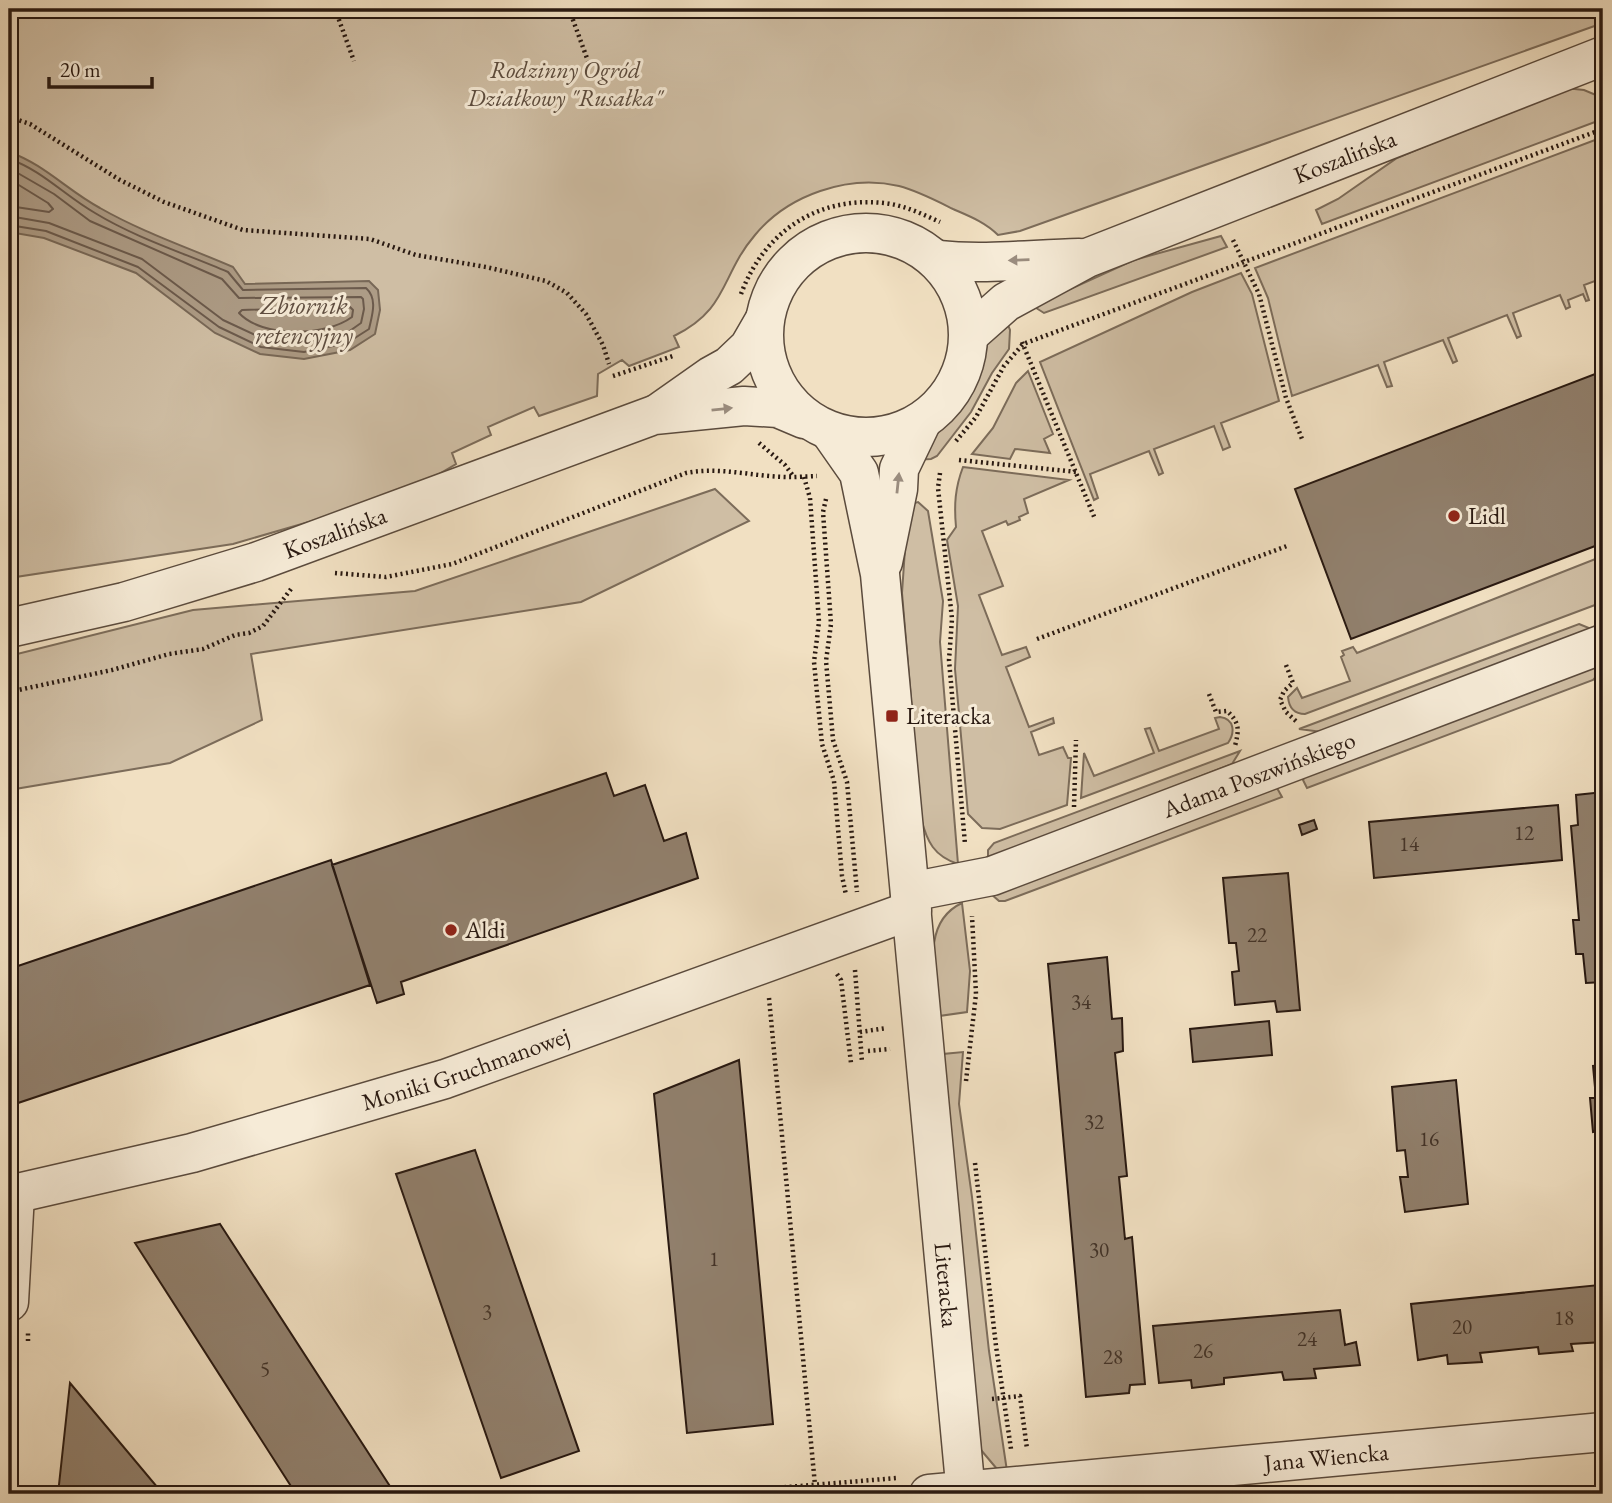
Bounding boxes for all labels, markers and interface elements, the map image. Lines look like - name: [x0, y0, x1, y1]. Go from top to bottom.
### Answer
- scale bar: [49, 46, 152, 90]
- park label: Rodzinny Ogród Działkowy "Rusałka": [467, 54, 665, 113]
- text: 20 m: [60, 56, 101, 83]
- street label: Koszalińska: [1289, 122, 1401, 191]
- one-way arrow: [1008, 254, 1030, 265]
- water label: Zbiornik retencyjny: [255, 288, 353, 352]
- one-way arrow: [712, 403, 734, 414]
- one-way arrow: [893, 472, 904, 494]
- street label: Koszalińska: [279, 499, 391, 566]
- place label: Lidl: [1468, 500, 1506, 531]
- marker: Lidl: [1446, 508, 1462, 524]
- place label: Literacka: [906, 700, 991, 731]
- marker: Literacka: [884, 708, 900, 724]
- street label: Adama Poszwińskiego: [1157, 723, 1360, 825]
- house number: 12: [1514, 819, 1534, 846]
- house number: 14: [1399, 830, 1420, 857]
- place label: Aldi: [464, 914, 506, 945]
- house number: 22: [1247, 921, 1267, 948]
- marker: Aldi: [443, 922, 459, 938]
- house number: 34: [1071, 988, 1092, 1015]
- street label: Moniki Gruchmanowej: [358, 1019, 573, 1118]
- house number: 32: [1084, 1108, 1104, 1135]
- house number: 16: [1419, 1125, 1439, 1152]
- house number: 30: [1089, 1236, 1109, 1263]
- street label: Literacka: [928, 1241, 966, 1329]
- house number: 1: [709, 1245, 719, 1272]
- house number: 3: [482, 1298, 492, 1325]
- house number: 18: [1554, 1304, 1574, 1331]
- house number: 20: [1452, 1313, 1472, 1340]
- house number: 24: [1297, 1325, 1318, 1352]
- house number: 26: [1193, 1337, 1213, 1364]
- house number: 28: [1103, 1343, 1123, 1370]
- house number: 5: [260, 1355, 270, 1382]
- street label: Jana Wiencka: [1261, 1436, 1390, 1478]

